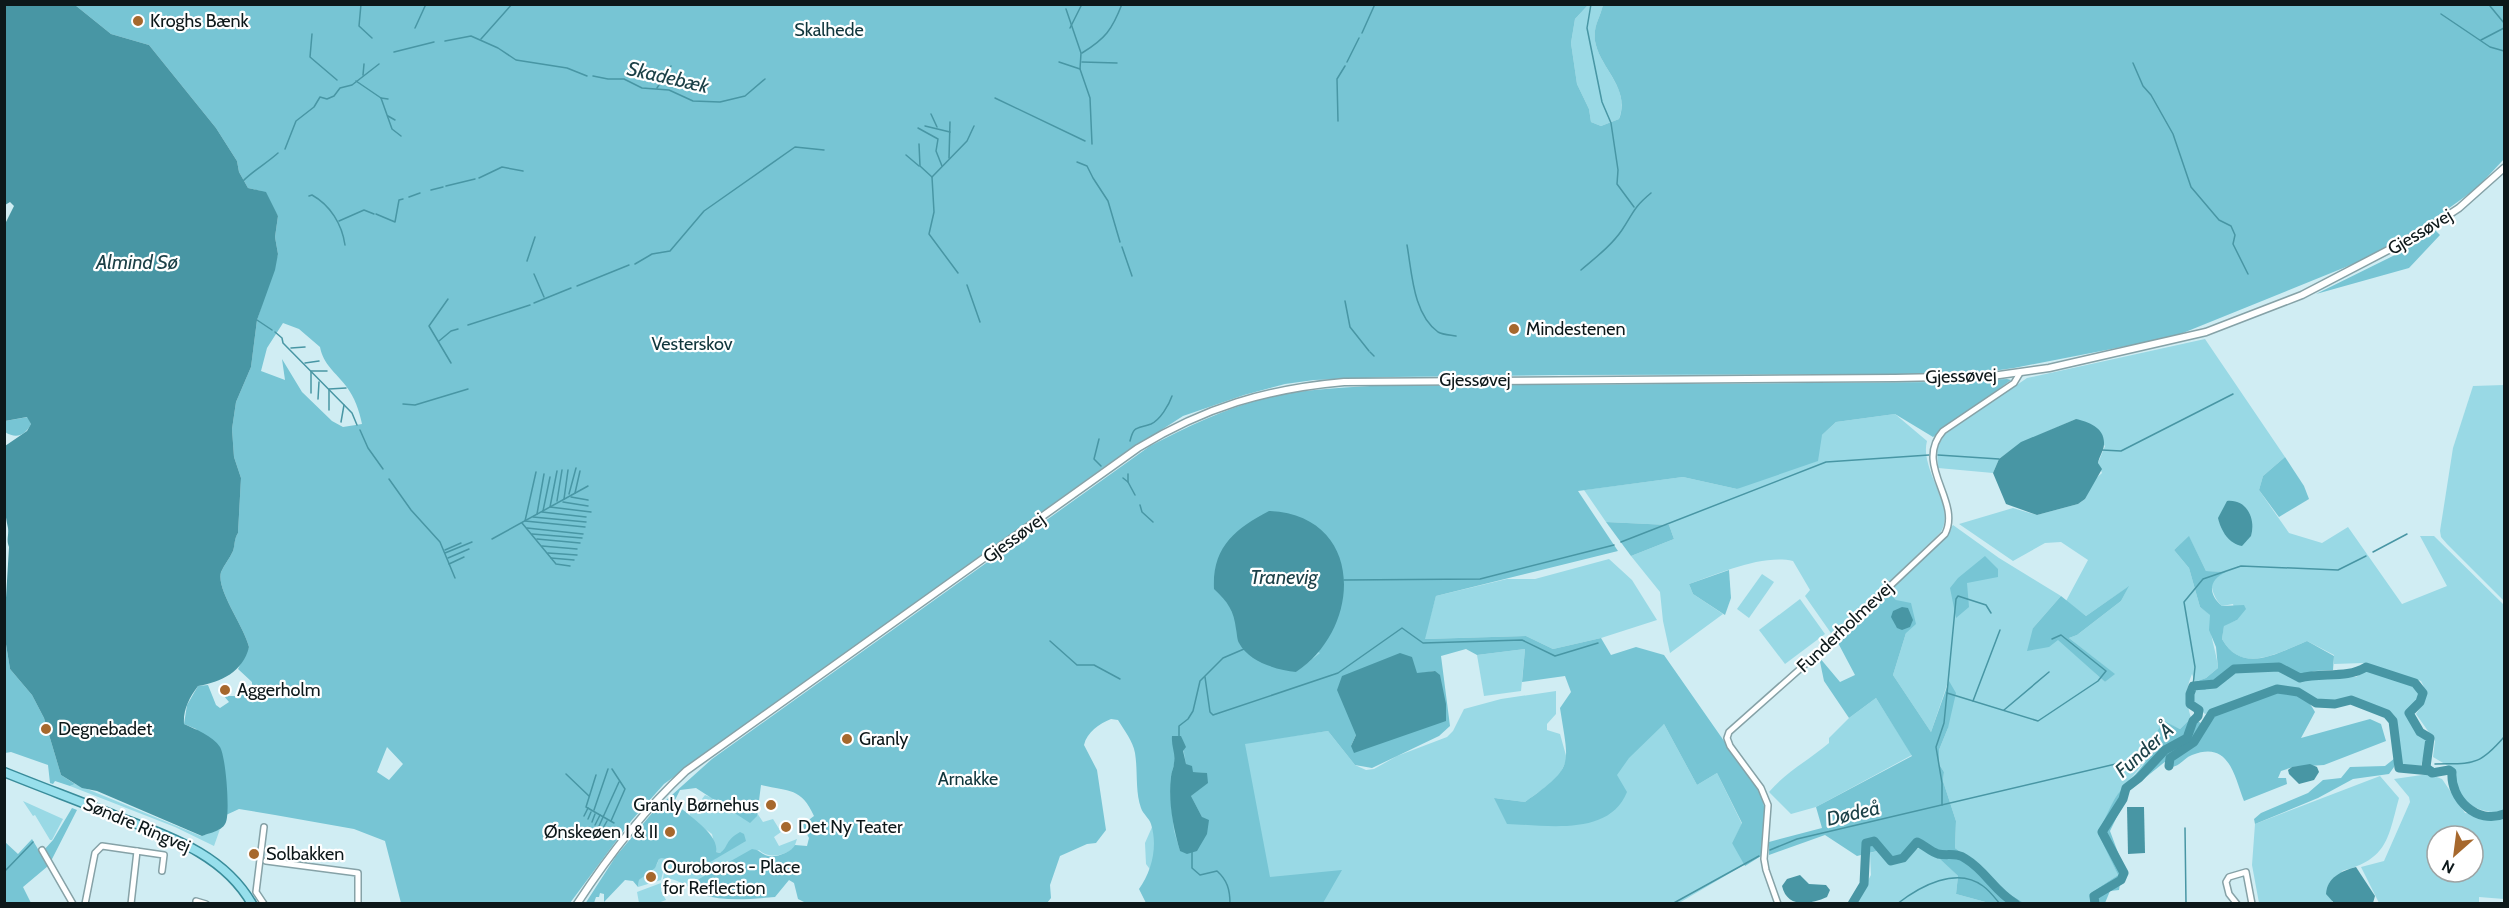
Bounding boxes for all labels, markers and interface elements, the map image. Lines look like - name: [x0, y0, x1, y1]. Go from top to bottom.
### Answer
- place label: Kroghs Bænk: [150, 10, 250, 32]
- marker: Kroghs Bænk: [131, 14, 145, 28]
- park label: Skalhede: [794, 19, 864, 41]
- water label: Skadebæk: [625, 56, 713, 98]
- street label: Gjessøvej: [2384, 204, 2456, 260]
- water label: Almind Sø: [95, 250, 179, 274]
- place label: Mindestenen: [1526, 318, 1626, 340]
- marker: Mindestenen: [1507, 322, 1521, 336]
- park label: Vesterskov: [651, 333, 733, 355]
- street label: Gjessøvej: [1925, 364, 1997, 388]
- street label: Gjessøvej: [1439, 369, 1511, 391]
- street label: Gjessøvej: [979, 508, 1049, 568]
- water label: Tranevig: [1250, 565, 1318, 589]
- street label: Funderholmevej: [1792, 577, 1898, 677]
- place label: Aggerholm: [237, 679, 320, 701]
- marker: Aggerholm: [218, 683, 232, 697]
- water label: Funder Å: [2109, 717, 2178, 783]
- place label: Degnebadet: [58, 718, 152, 740]
- marker: Degnebadet: [39, 722, 53, 736]
- place label: Granly: [859, 728, 908, 750]
- marker: Granly: [840, 732, 854, 746]
- park label: Arnakke: [938, 768, 998, 790]
- street label: Søndre Ringvej: [80, 793, 194, 857]
- place label: Granly Børnehus: [633, 794, 759, 816]
- water label: Dødeå: [1824, 795, 1882, 831]
- marker: Granly Børnehus: [764, 798, 778, 812]
- place label: Det Ny Teater: [798, 816, 903, 838]
- marker: Det Ny Teater: [779, 820, 793, 834]
- place label: Ønskeøen I & II: [544, 821, 658, 843]
- north arrow: [2425, 824, 2485, 884]
- marker: Ønskeøen I & II: [663, 825, 677, 839]
- place label: Solbakken: [266, 843, 344, 865]
- marker: Solbakken: [247, 847, 261, 861]
- place label: Ouroboros - Place for Reflection: [663, 856, 800, 899]
- text: N: [2439, 856, 2458, 878]
- marker: Ouroboros - Place for Reflection: [644, 870, 658, 884]

